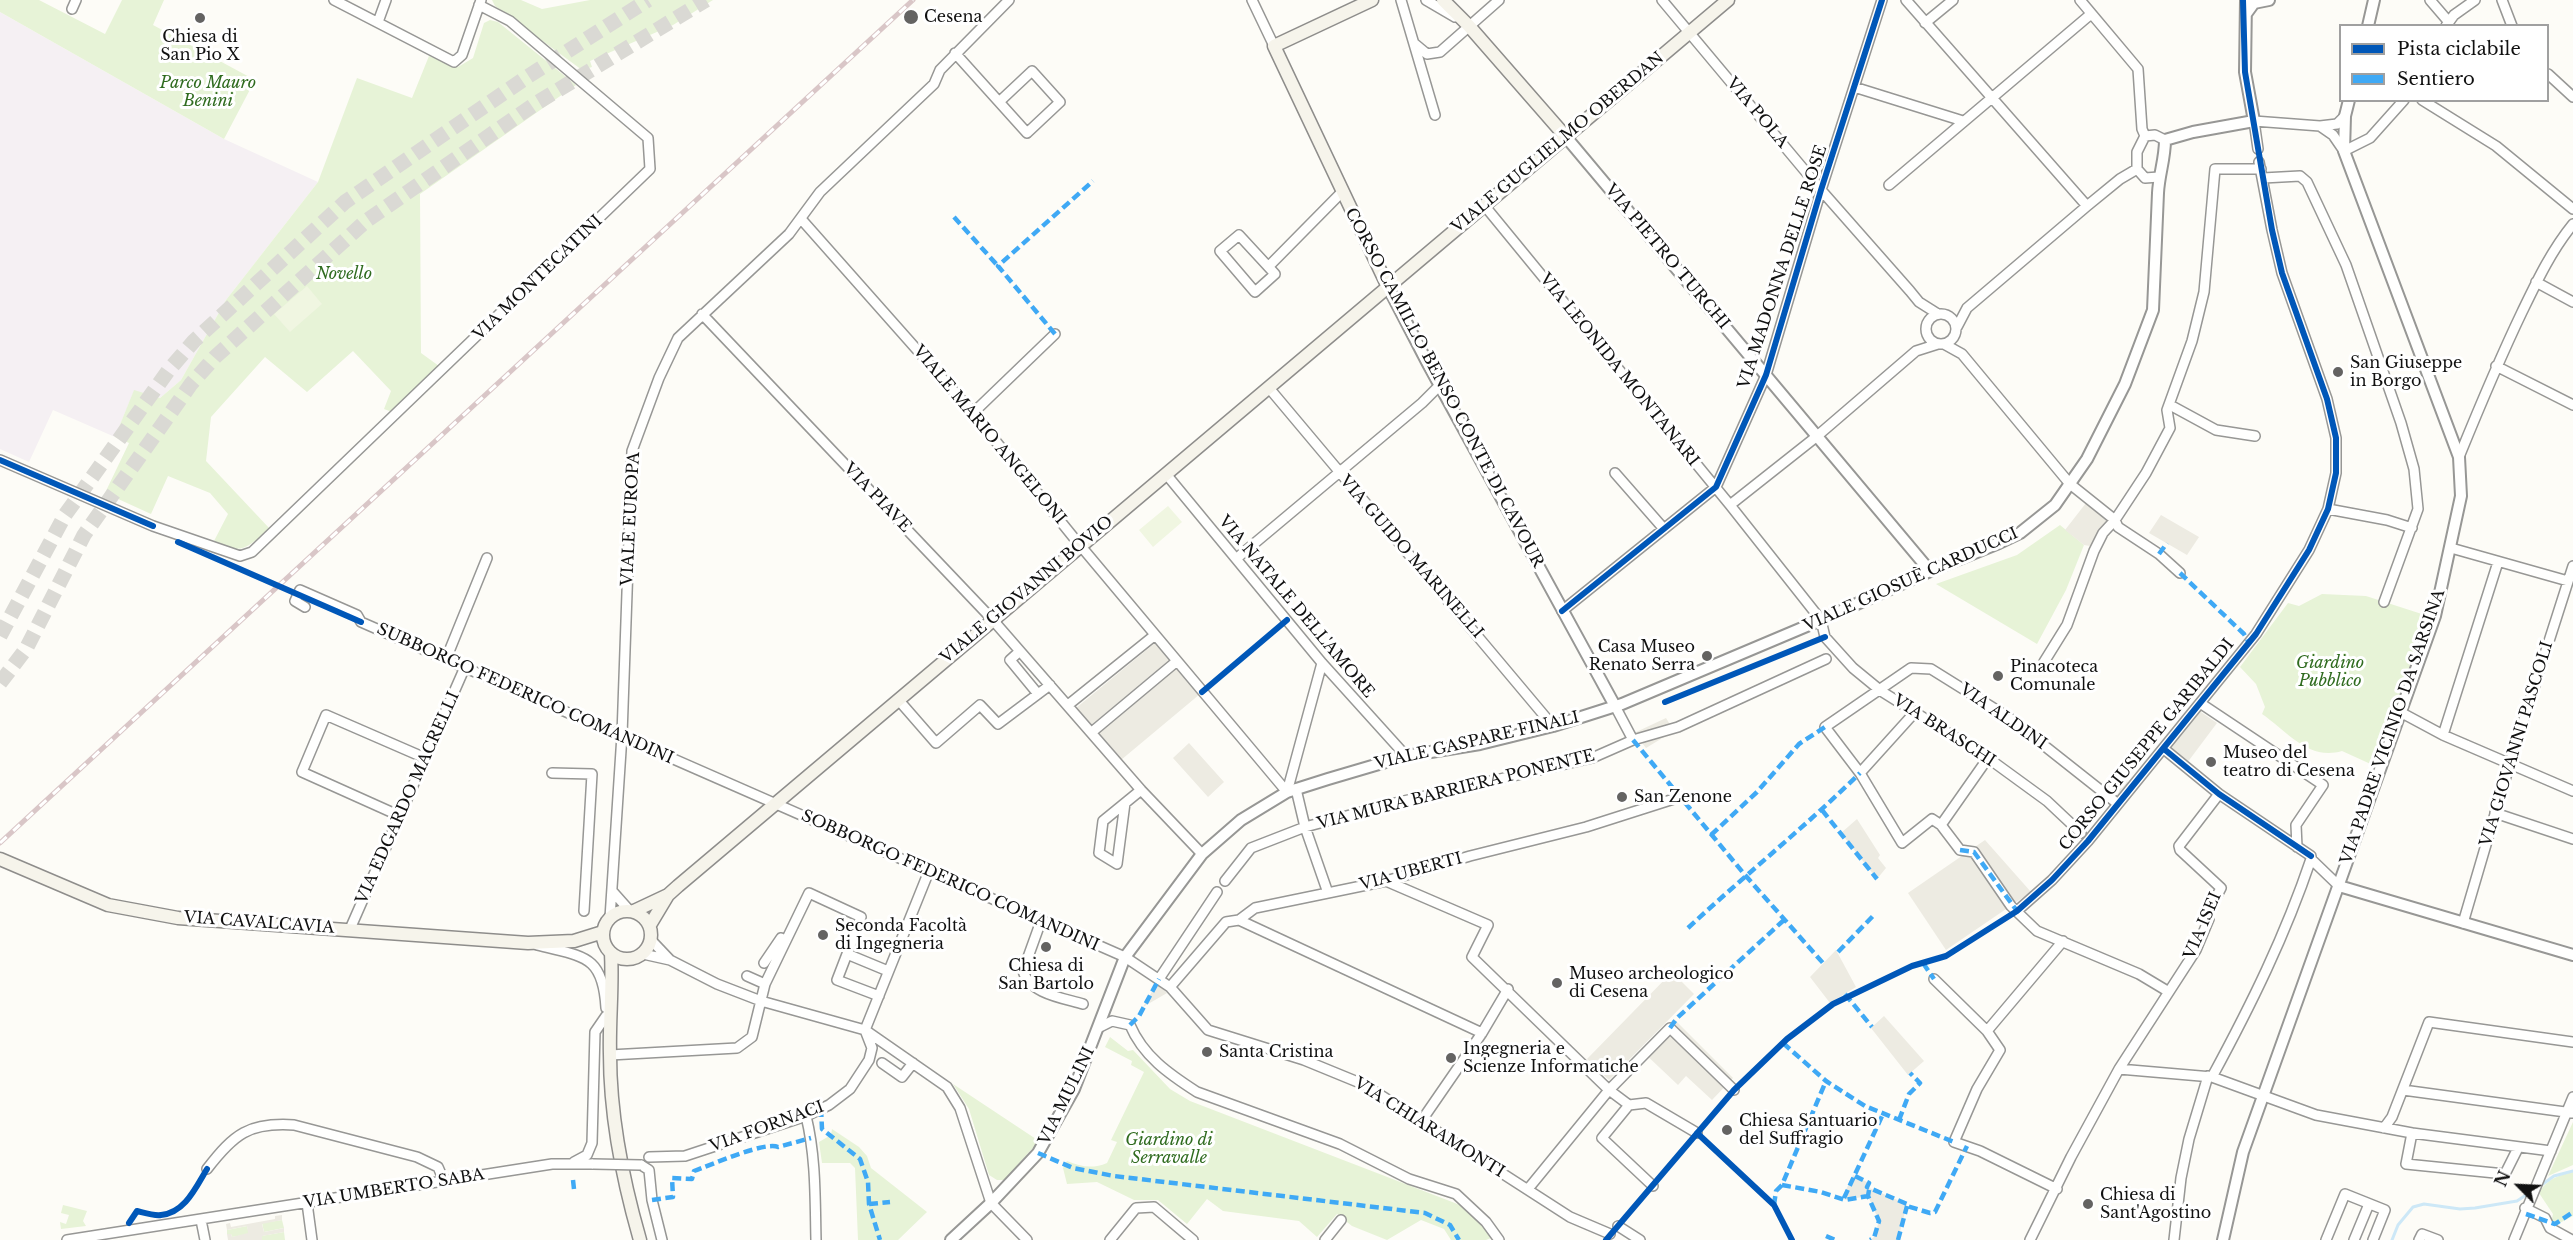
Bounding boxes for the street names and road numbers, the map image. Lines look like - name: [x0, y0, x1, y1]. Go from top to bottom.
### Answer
- street label: VIALE GUGLIELMO OBERDAN: [1448, 49, 1668, 237]
- street label: VIA POLA: [1722, 74, 1792, 152]
- street label: VIA MADONNA DELLE ROSE: [1734, 143, 1832, 391]
- street label: VIA PIETRO TURCHI: [1601, 181, 1733, 333]
- street label: CORSO CAMILLO BENSO CONTE DI CAVOUR: [1341, 205, 1547, 571]
- street label: VIA MONTECATINI: [470, 211, 606, 345]
- street label: VIA LEONIDA MONTANARI: [1535, 270, 1703, 470]
- street label: VIALE MARIO ANGELONI: [908, 342, 1070, 528]
- street label: VIALE EUROPA: [618, 451, 644, 587]
- street label: VIA PIAVE: [839, 459, 915, 537]
- street label: VIA GUIDO MARINELLI: [1335, 472, 1487, 642]
- street label: VIALE GIOVANNI BOVIO: [937, 512, 1117, 668]
- street label: VIA NATALE DELL'AMORE: [1214, 512, 1378, 702]
- street label: VIALE GIOSUÈ CARDUCCI: [1801, 524, 2021, 636]
- street label: VIA PADRE VICINIO DA SARSINA: [2337, 587, 2449, 867]
- street label: SUBBORGO FEDERICO COMANDINI: [374, 620, 676, 768]
- street label: CORSO GIUSEPPE GARIBALDI: [2056, 635, 2238, 855]
- street label: VIA GIOVANNI PASCOLI: [2477, 639, 2557, 849]
- street label: VIA ALDINI: [1956, 680, 2050, 754]
- street label: VIA EDGARDO MACRELLI: [352, 689, 464, 907]
- street label: VIA BRASCHI: [1889, 691, 1999, 771]
- street label: VIALE GASPARE FINALI: [1373, 708, 1581, 774]
- street label: VIA MURA BARRIERA PONENTE: [1315, 746, 1597, 834]
- street label: SOBBORGO FEDERICO COMANDINI: [798, 806, 1102, 956]
- street label: VIA UBERTI: [1358, 849, 1464, 895]
- street label: VIA ISEI: [2180, 889, 2226, 963]
- street label: VIA CAVALCAVIA: [183, 908, 335, 938]
- street label: VIA MULINI: [1035, 1044, 1099, 1148]
- street label: VIA CHIARAMONTI: [1350, 1074, 1508, 1182]
- street label: VIA FORNACI: [707, 1097, 827, 1157]
- street label: VIA UMBERTO SABA: [302, 1165, 486, 1213]

